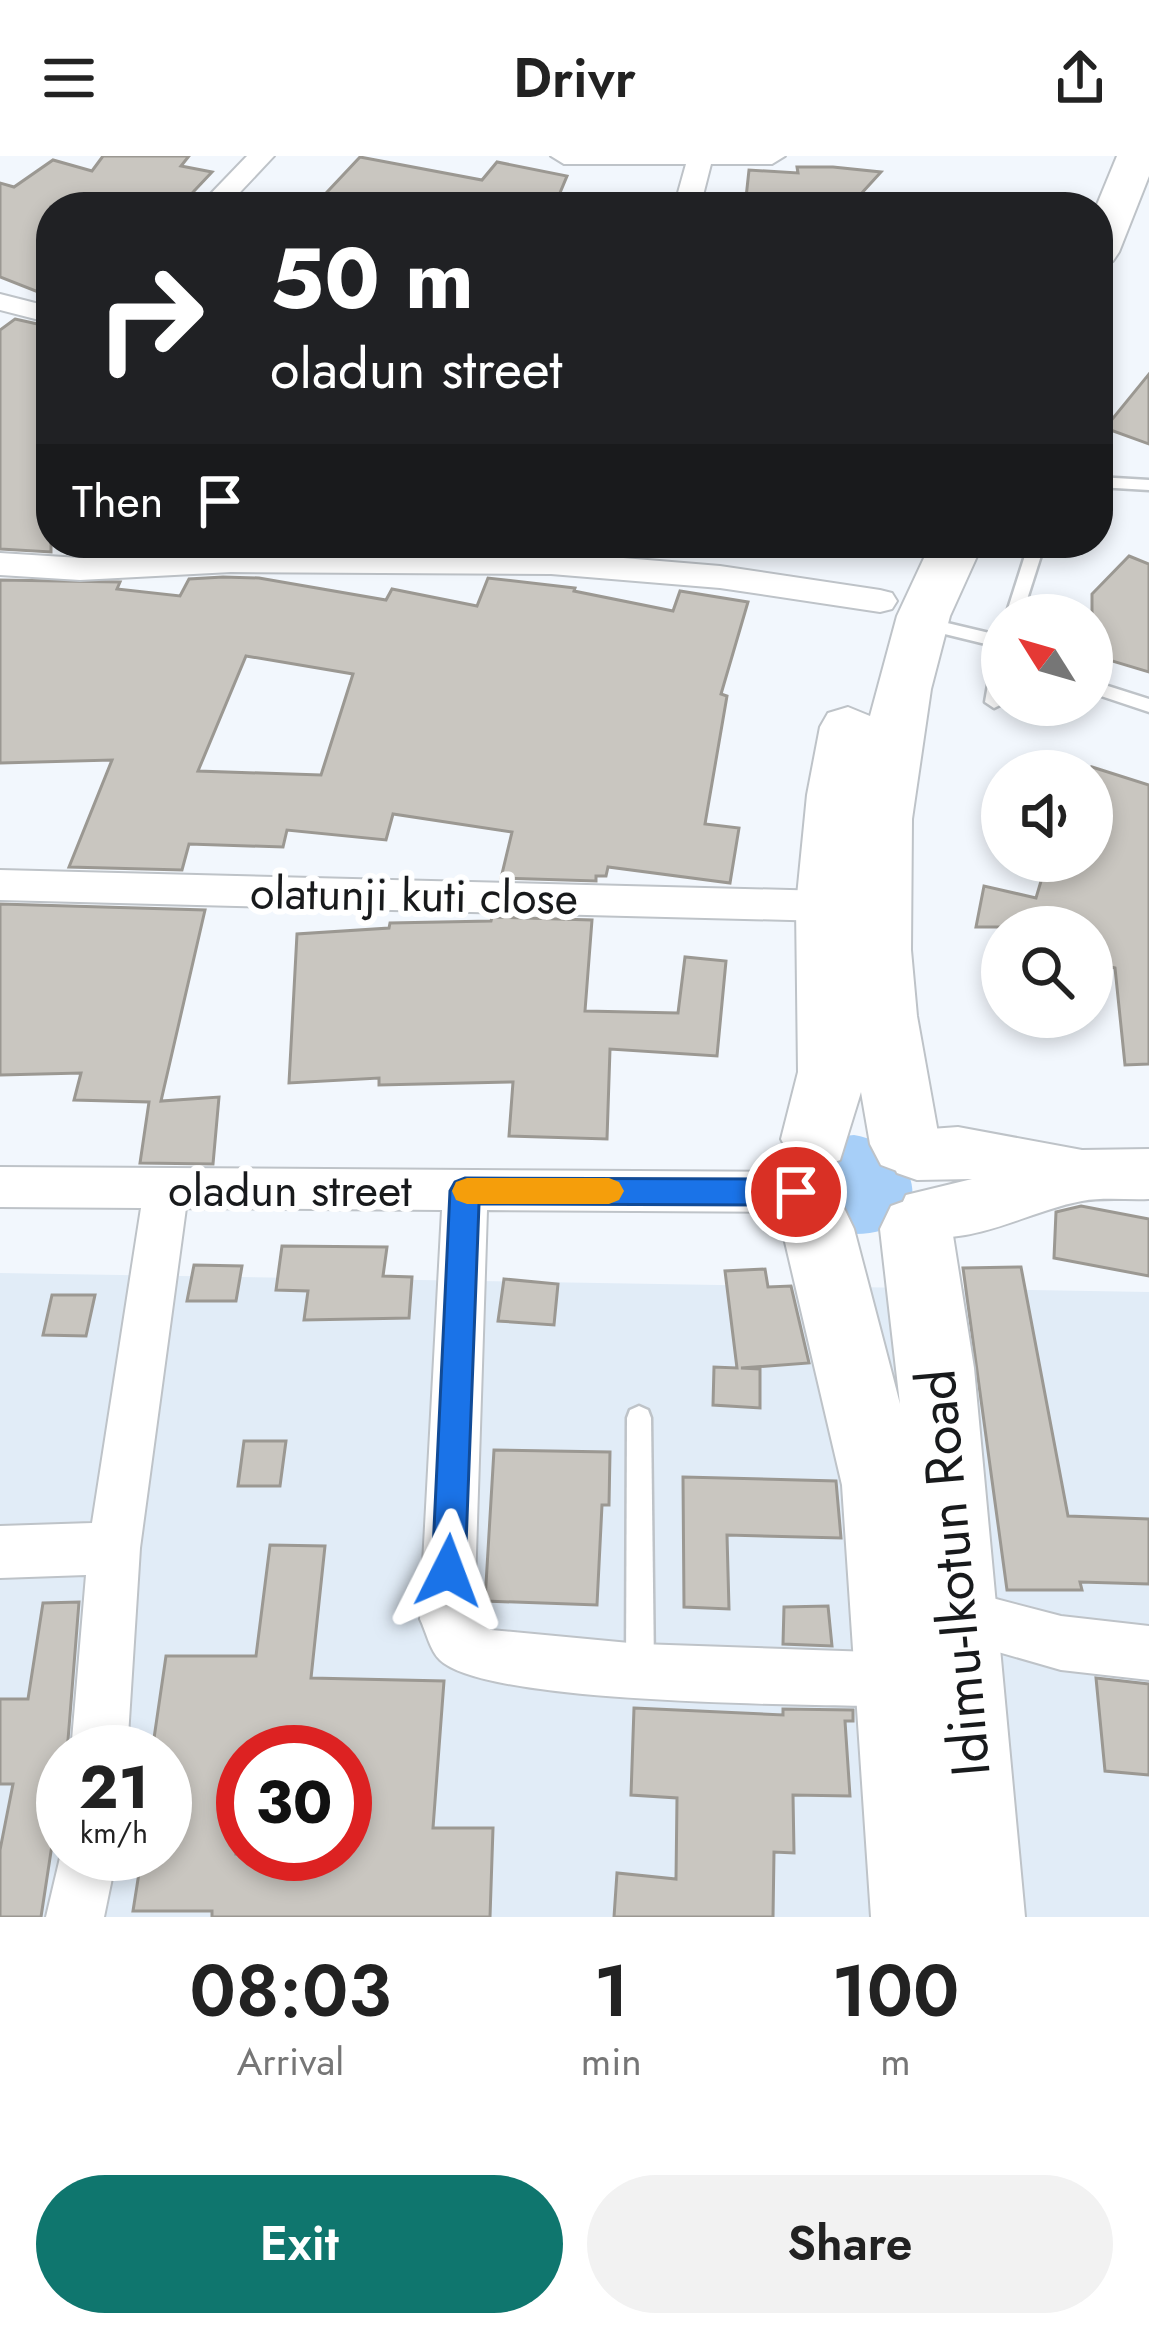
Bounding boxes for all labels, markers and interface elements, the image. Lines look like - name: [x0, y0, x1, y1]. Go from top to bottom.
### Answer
- text: Drivr: [513, 39, 636, 117]
- icon: menu: [36, 45, 102, 111]
- icon: share: [1047, 45, 1113, 111]
- text: 50 m: [270, 218, 474, 340]
- icon: right: [72, 240, 228, 396]
- text: oladun street: [270, 330, 563, 408]
- icon: arrive: [187, 468, 253, 534]
- text: Then: [72, 469, 163, 534]
- north arrow: [981, 594, 1113, 726]
- map controls: [981, 594, 1113, 1038]
- button: sound: [981, 750, 1113, 882]
- street label: olatunji kuti close: [250, 860, 578, 931]
- button: search: [981, 906, 1113, 1038]
- pin: [745, 1141, 847, 1243]
- street label: oladun street: [168, 1158, 412, 1223]
- icon: arrive: [763, 1159, 829, 1225]
- street label: Idimu-Ikotun Road: [896, 1366, 1010, 1780]
- position arrow: [385, 1508, 511, 1634]
- speed limit sign: 30: [216, 1725, 372, 1881]
- text: 21: [79, 1744, 149, 1831]
- text: km/h: [80, 1811, 148, 1854]
- text: 08:03: [190, 1939, 391, 2043]
- text: 1: [594, 1939, 629, 2043]
- text: 100: [831, 1939, 959, 2043]
- text: Arrival: [237, 2033, 344, 2090]
- text: min: [581, 2033, 642, 2090]
- text: m: [880, 2033, 911, 2090]
- button: Exit: [36, 2175, 563, 2313]
- button: Share: [587, 2175, 1113, 2313]

